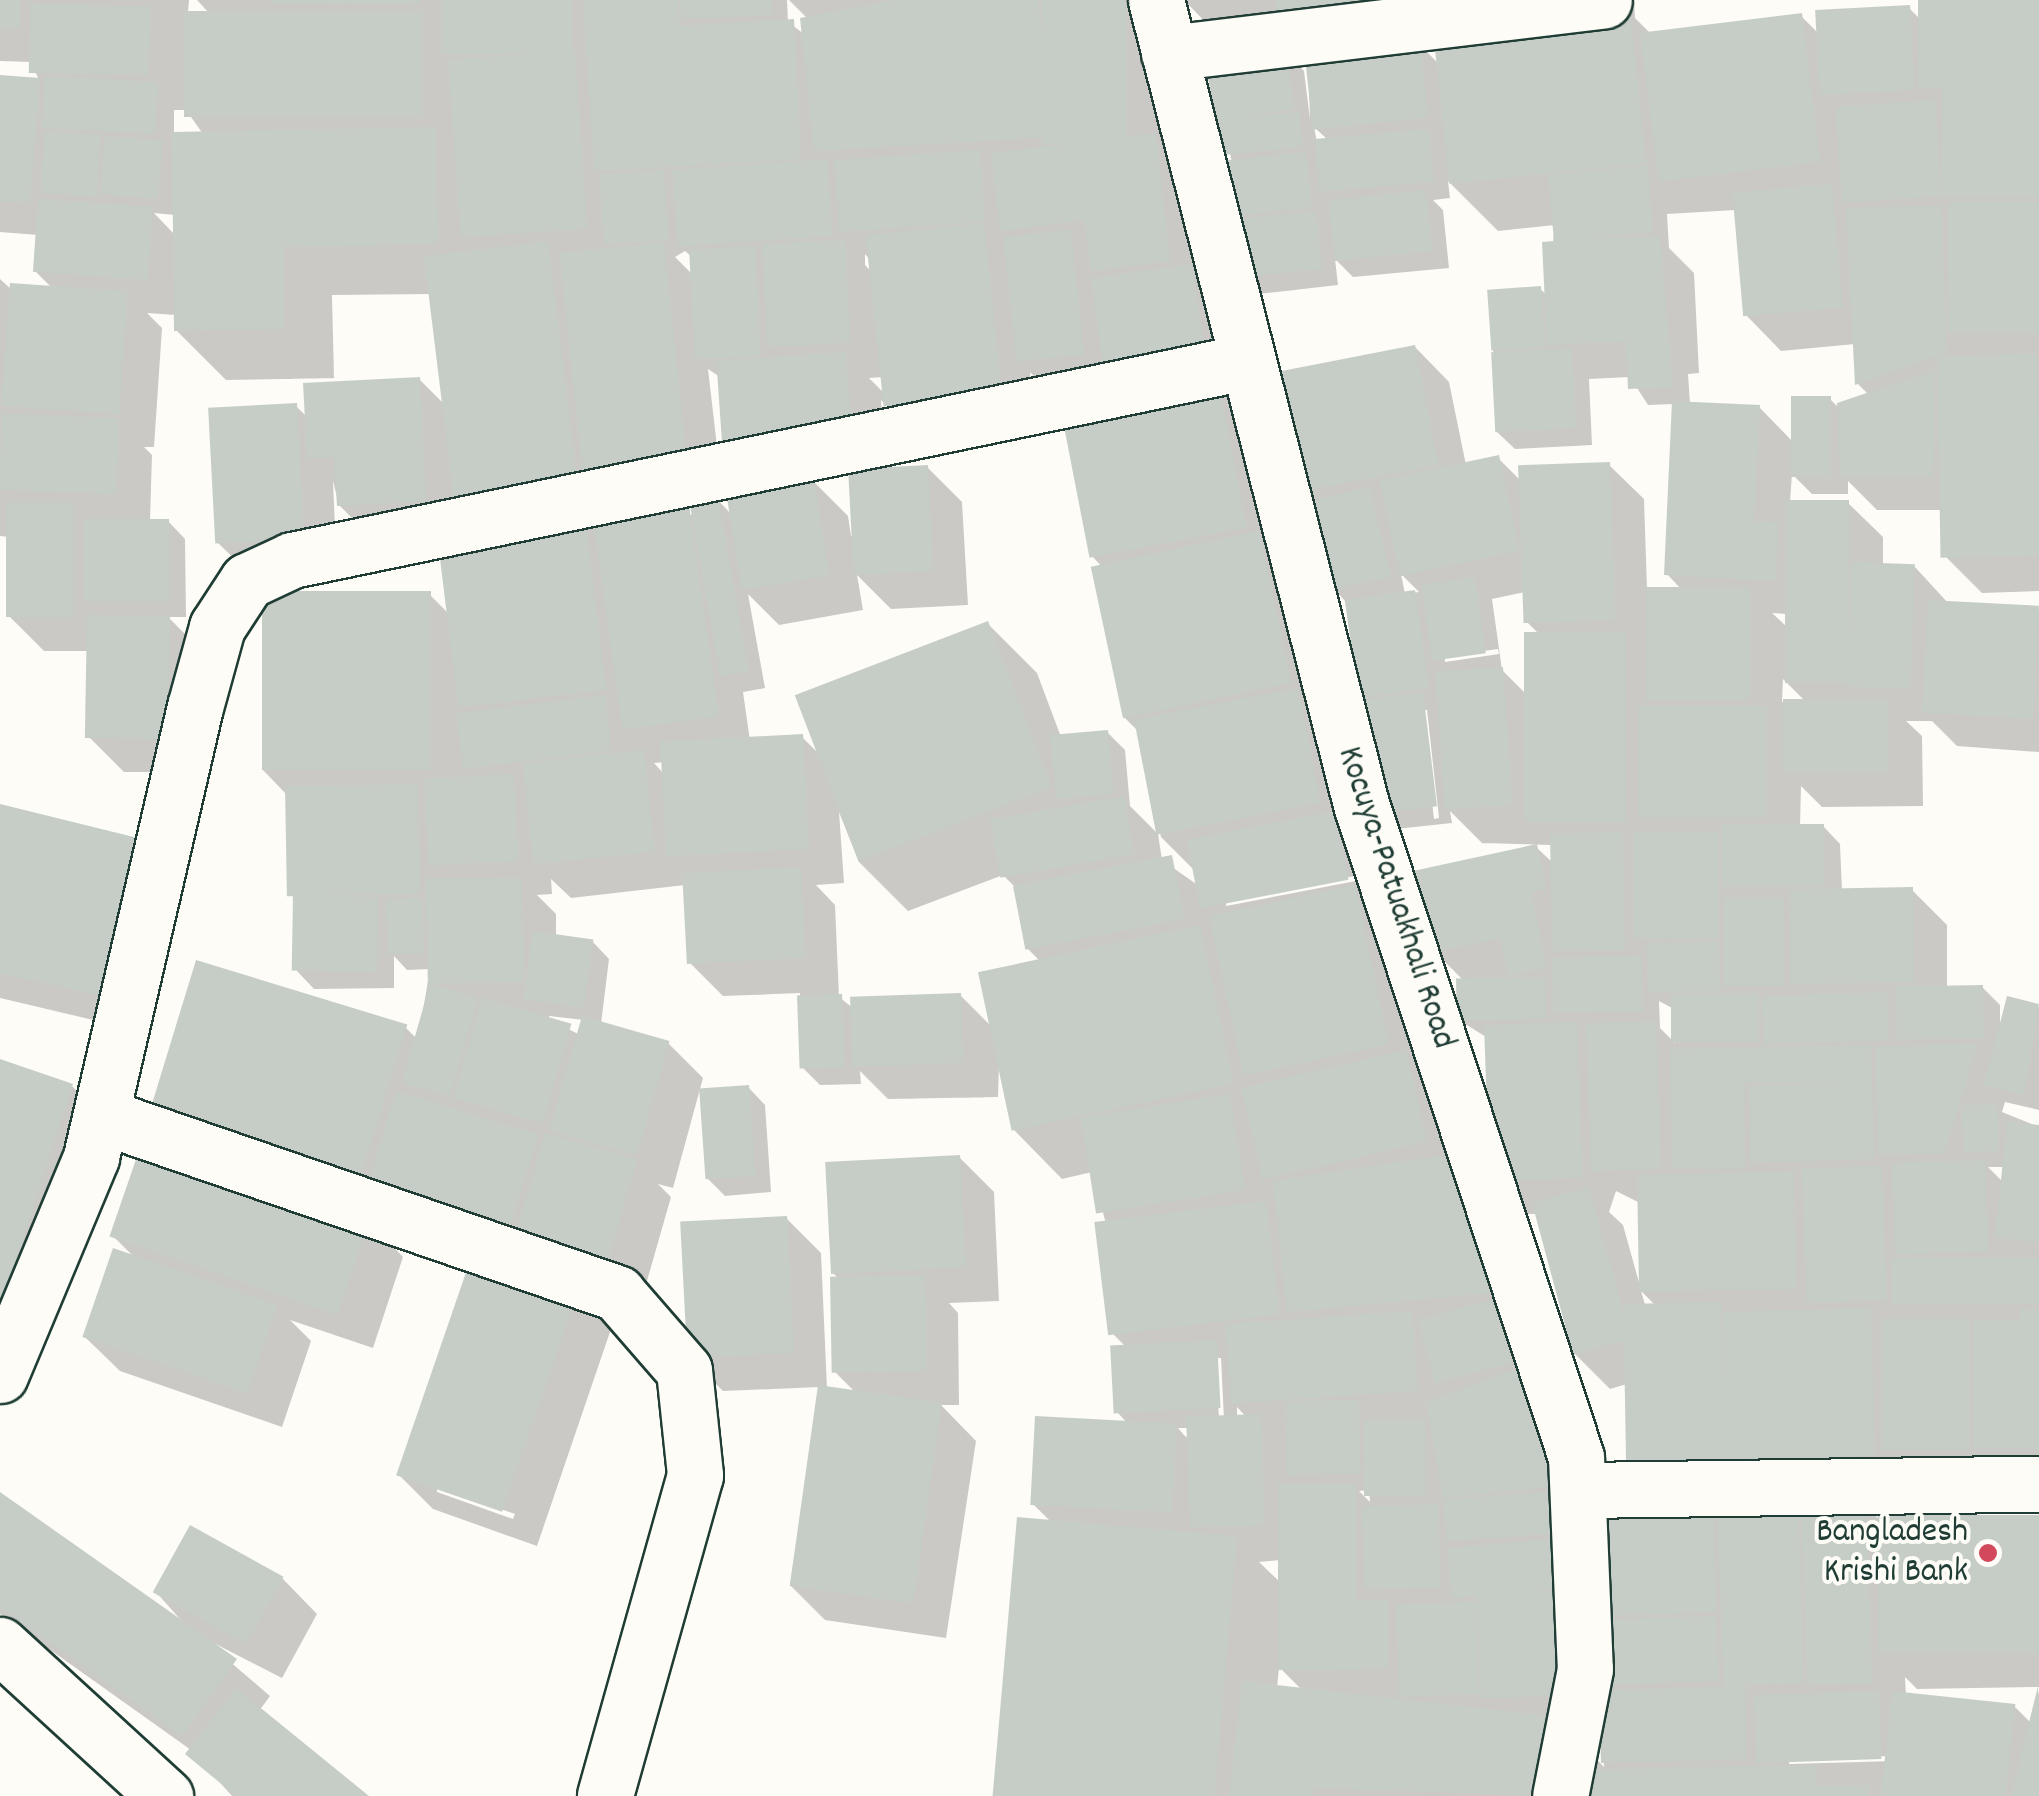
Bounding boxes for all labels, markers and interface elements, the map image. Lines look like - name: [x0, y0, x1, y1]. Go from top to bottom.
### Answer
- street label: Kocuya-Patuakhali Road: [1326, 742, 1464, 1054]
- place label: Bangladesh Krishi Bank: [1816, 1512, 1968, 1594]
- marker: Bangladesh Krishi Bank: [1977, 1542, 1999, 1564]

